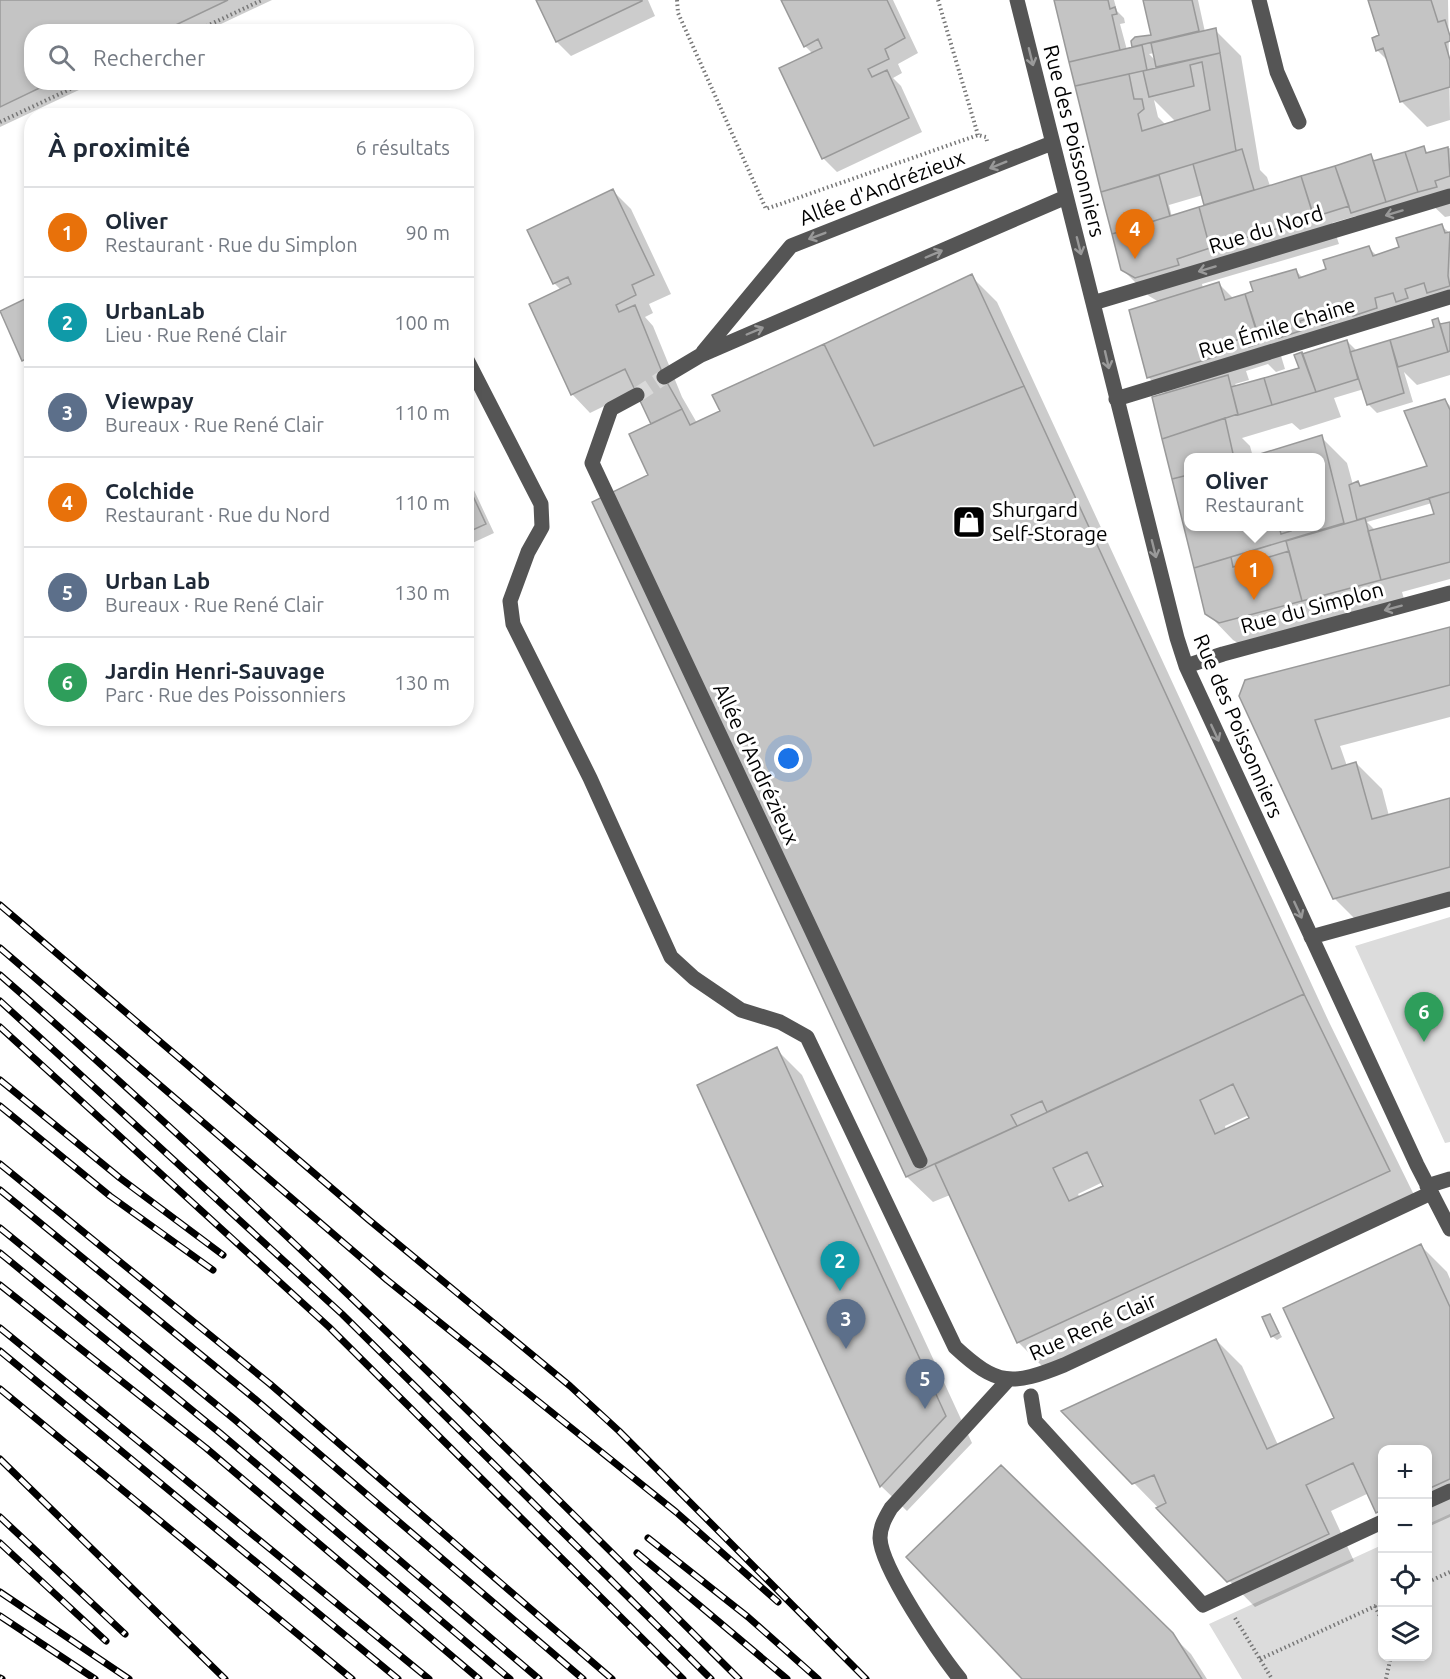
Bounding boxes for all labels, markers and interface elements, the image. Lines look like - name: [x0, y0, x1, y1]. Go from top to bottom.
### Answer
- search box: [24, 24, 474, 90]
- icon: search: [45, 41, 78, 74]
- street label: Rue des Poissonniers: [1039, 42, 1110, 239]
- text: Rechercher: [93, 45, 205, 70]
- one-way arrow: [1026, 47, 1038, 66]
- text: À proximité: [48, 133, 190, 162]
- text: 6 résultats: [356, 136, 450, 159]
- street label: Allée d'Andrézieux: [796, 144, 968, 230]
- one-way arrow: [990, 160, 1008, 171]
- street label: Rue du Nord: [1206, 200, 1326, 258]
- text: Oliver: [105, 208, 168, 233]
- one-way arrow: [1385, 208, 1404, 219]
- pin: 4: [1116, 210, 1154, 259]
- text: 1: [62, 221, 73, 244]
- text: 90 m: [406, 221, 450, 244]
- one-way arrow: [808, 231, 827, 242]
- text: Restaurant · Rue du Simplon: [105, 233, 358, 256]
- one-way arrow: [1073, 236, 1085, 255]
- one-way arrow: [924, 248, 942, 259]
- one-way arrow: [1198, 264, 1217, 275]
- street label: Rue Émile Chaine: [1195, 292, 1358, 362]
- text: UrbanLab: [105, 298, 205, 323]
- text: 2: [62, 311, 73, 334]
- text: 100 m: [394, 311, 450, 334]
- text: Lieu · Rue René Clair: [105, 323, 287, 346]
- one-way arrow: [745, 325, 763, 337]
- one-way arrow: [1101, 350, 1113, 369]
- text: Viewpay: [105, 388, 194, 413]
- text: 3: [62, 401, 73, 424]
- text: 110 m: [394, 401, 450, 424]
- text: Bureaux · Rue René Clair: [105, 413, 324, 436]
- popup: [1184, 453, 1325, 531]
- text: Oliver: [1205, 468, 1268, 493]
- text: Colchide: [105, 478, 194, 503]
- text: 4: [62, 491, 73, 514]
- text: 110 m: [394, 491, 450, 514]
- text: Restaurant: [1205, 493, 1304, 516]
- place label: Shurgard Self-Storage: [992, 497, 1108, 545]
- text: Restaurant · Rue du Nord: [105, 503, 330, 526]
- shop icon: Shurgard Self-Storage: [951, 504, 987, 540]
- one-way arrow: [1149, 539, 1160, 558]
- pin: 1: [1234, 550, 1274, 600]
- text: Urban Lab: [105, 568, 210, 593]
- street label: Rue du Simplon: [1238, 576, 1386, 638]
- text: 5: [62, 581, 73, 604]
- text: 130 m: [394, 581, 450, 604]
- text: Bureaux · Rue René Clair: [105, 593, 324, 616]
- one-way arrow: [1384, 603, 1403, 615]
- street label: Rue des Poissonniers: [1189, 630, 1289, 821]
- text: Jardin Henri-Sauvage: [105, 658, 325, 683]
- text: 6: [62, 671, 73, 694]
- text: 130 m: [394, 671, 450, 694]
- street label: Allée d'Andrézieux: [709, 679, 805, 848]
- text: Parc · Rue des Poissonniers: [105, 683, 346, 706]
- one-way arrow: [1210, 724, 1222, 742]
- your location: [774, 744, 803, 773]
- one-way arrow: [1292, 900, 1304, 918]
- pin: 6: [1404, 992, 1444, 1042]
- pin: 2: [820, 1242, 860, 1291]
- street label: Rue René Clair: [1025, 1287, 1160, 1365]
- pin: 3: [826, 1300, 866, 1349]
- pin: 5: [906, 1360, 944, 1409]
- map controls: [1378, 1445, 1432, 1661]
- button: +: [1378, 1445, 1432, 1499]
- button: −: [1378, 1499, 1432, 1553]
- button: locate: [1378, 1553, 1432, 1607]
- button: layers: [1378, 1607, 1432, 1661]

